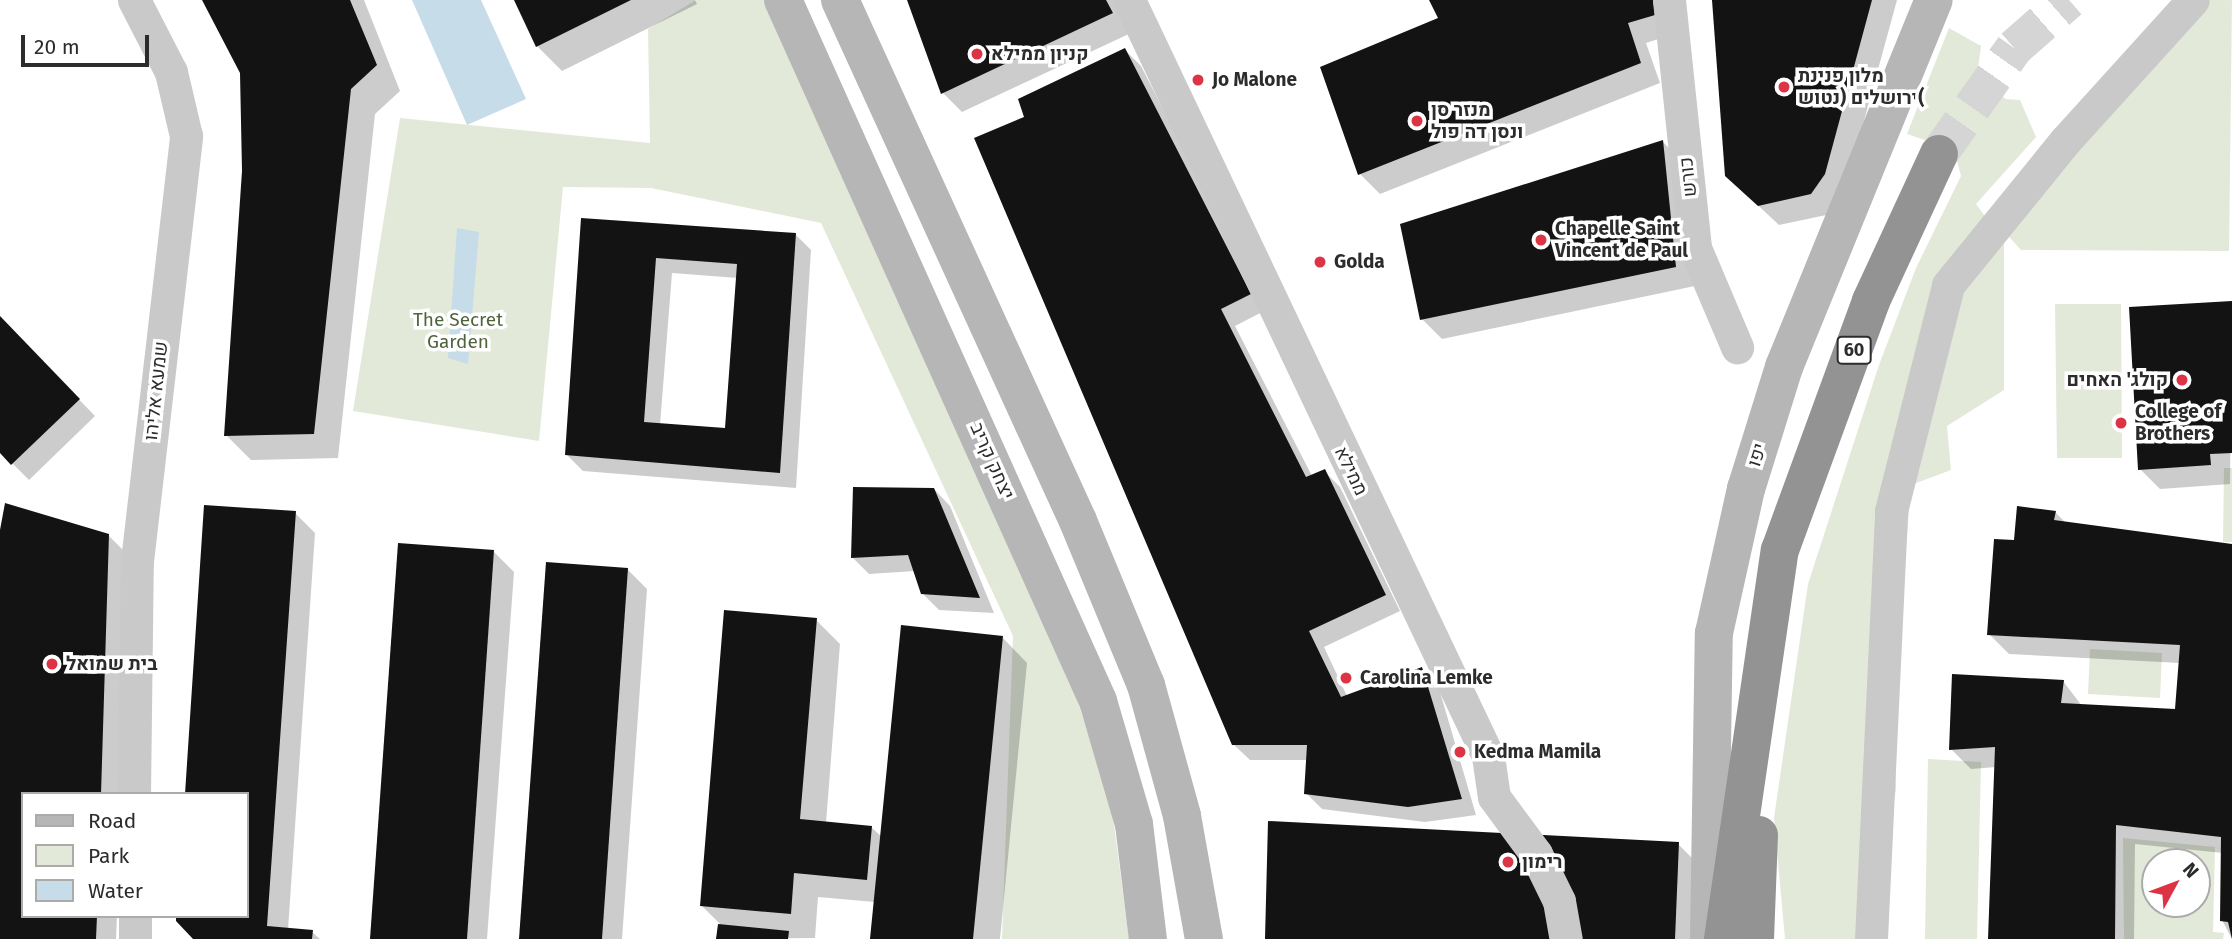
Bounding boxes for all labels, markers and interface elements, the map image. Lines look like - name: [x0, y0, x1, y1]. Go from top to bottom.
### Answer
- scale bar: [24, 21, 152, 65]
- text: 20 m: [34, 34, 80, 60]
- place label: קניון ממילא: [991, 43, 1089, 65]
- marker: קניון ממילא: [969, 46, 985, 62]
- place label: מלון פנינת ירושלים (נטוש(: [1798, 65, 1924, 109]
- place label: Jo Malone: [1212, 69, 1297, 91]
- marker: Jo Malone: [1190, 72, 1206, 88]
- marker: מלון פנינת ירושלים (נטוש(: [1776, 79, 1792, 95]
- place label: מנזר סן ונסן דה פול: [1431, 99, 1523, 143]
- marker: מנזר סן ונסן דה פול: [1409, 113, 1425, 129]
- street label: כורש: [1675, 156, 1701, 198]
- place label: Chapelle Saint Vincent de Paul: [1555, 218, 1688, 262]
- marker: Chapelle Saint Vincent de Paul: [1533, 232, 1549, 248]
- place label: Golda: [1334, 251, 1385, 273]
- marker: Golda: [1312, 254, 1328, 270]
- park label: The Secret Garden: [413, 309, 503, 353]
- road number: 60: [1836, 336, 1871, 364]
- street label: שמעא אליהו: [139, 340, 173, 442]
- place label: קולג' האחים: [2067, 369, 2168, 391]
- marker: קולג' האחים: [2174, 372, 2190, 388]
- place label: College of Brothers: [2135, 401, 2221, 445]
- marker: College of Brothers: [2113, 415, 2129, 431]
- street label: יצחק קריב: [965, 419, 1019, 503]
- street label: יפו: [1743, 440, 1771, 470]
- street label: ממילא: [1329, 443, 1373, 499]
- place label: בית שמואל: [66, 653, 157, 675]
- marker: בית שמואל: [44, 656, 60, 672]
- place label: Carolina Lemke: [1360, 667, 1493, 689]
- marker: Carolina Lemke: [1338, 670, 1354, 686]
- place label: Kedma Mamila: [1474, 741, 1601, 763]
- marker: Kedma Mamila: [1452, 744, 1468, 760]
- legend: [21, 792, 248, 918]
- text: Road: [88, 808, 136, 834]
- text: Park: [88, 843, 129, 869]
- north arrow: [2141, 848, 2211, 918]
- place label: רימון: [1522, 851, 1563, 873]
- marker: רימון: [1500, 854, 1516, 870]
- text: N: [2178, 858, 2204, 883]
- text: Water: [88, 878, 143, 904]

